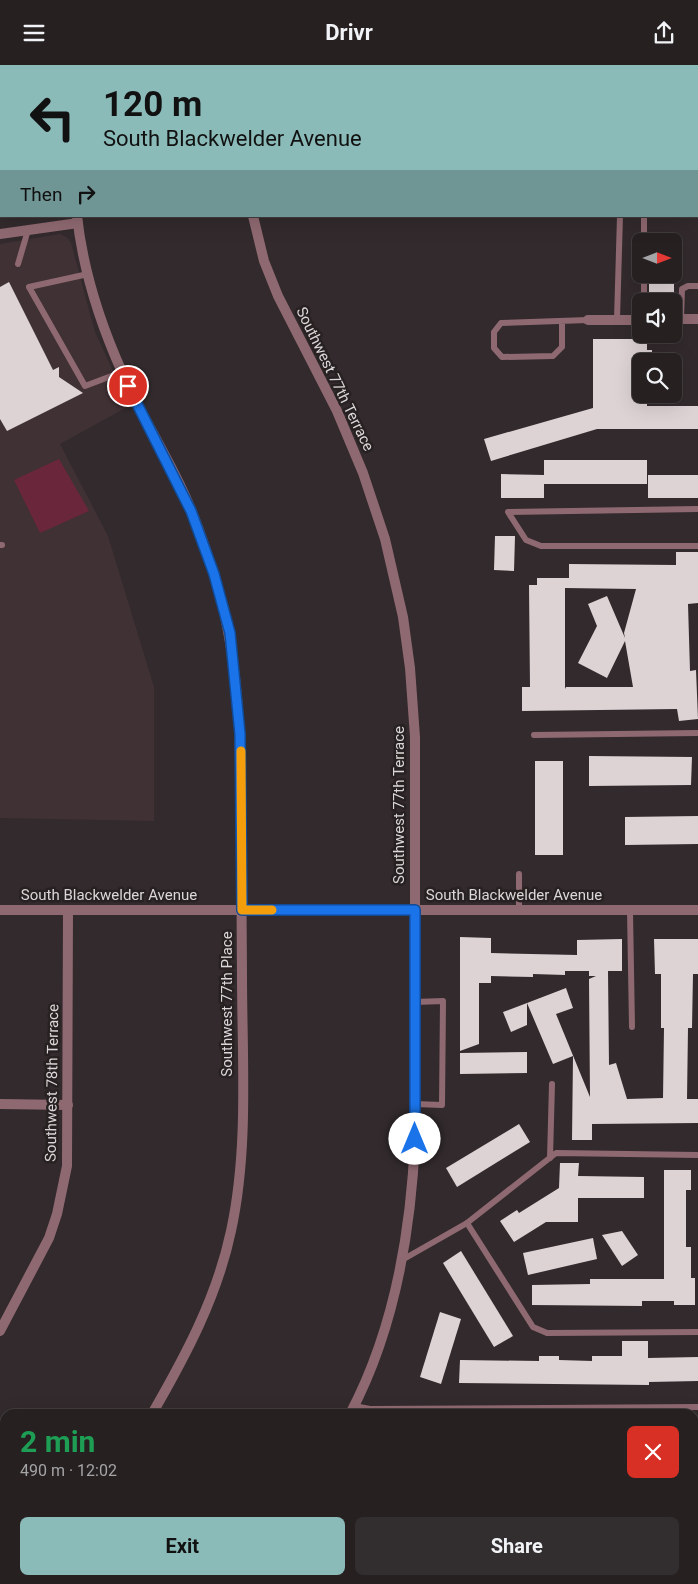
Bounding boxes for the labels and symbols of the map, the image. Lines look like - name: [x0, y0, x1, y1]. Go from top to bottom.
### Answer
- north arrow: [632, 233, 682, 283]
- street label: Southwest 77th Terrace: [292, 304, 378, 454]
- pin: [107, 365, 149, 407]
- street label: Southwest 77th Terrace: [390, 726, 408, 884]
- street label: South Blackwelder Avenue: [21, 886, 197, 904]
- street label: South Blackwelder Avenue: [426, 886, 602, 904]
- street label: Southwest 77th Place: [218, 931, 236, 1077]
- street label: Southwest 78th Terrace: [42, 1004, 62, 1162]
- position arrow: [388, 1112, 440, 1164]

